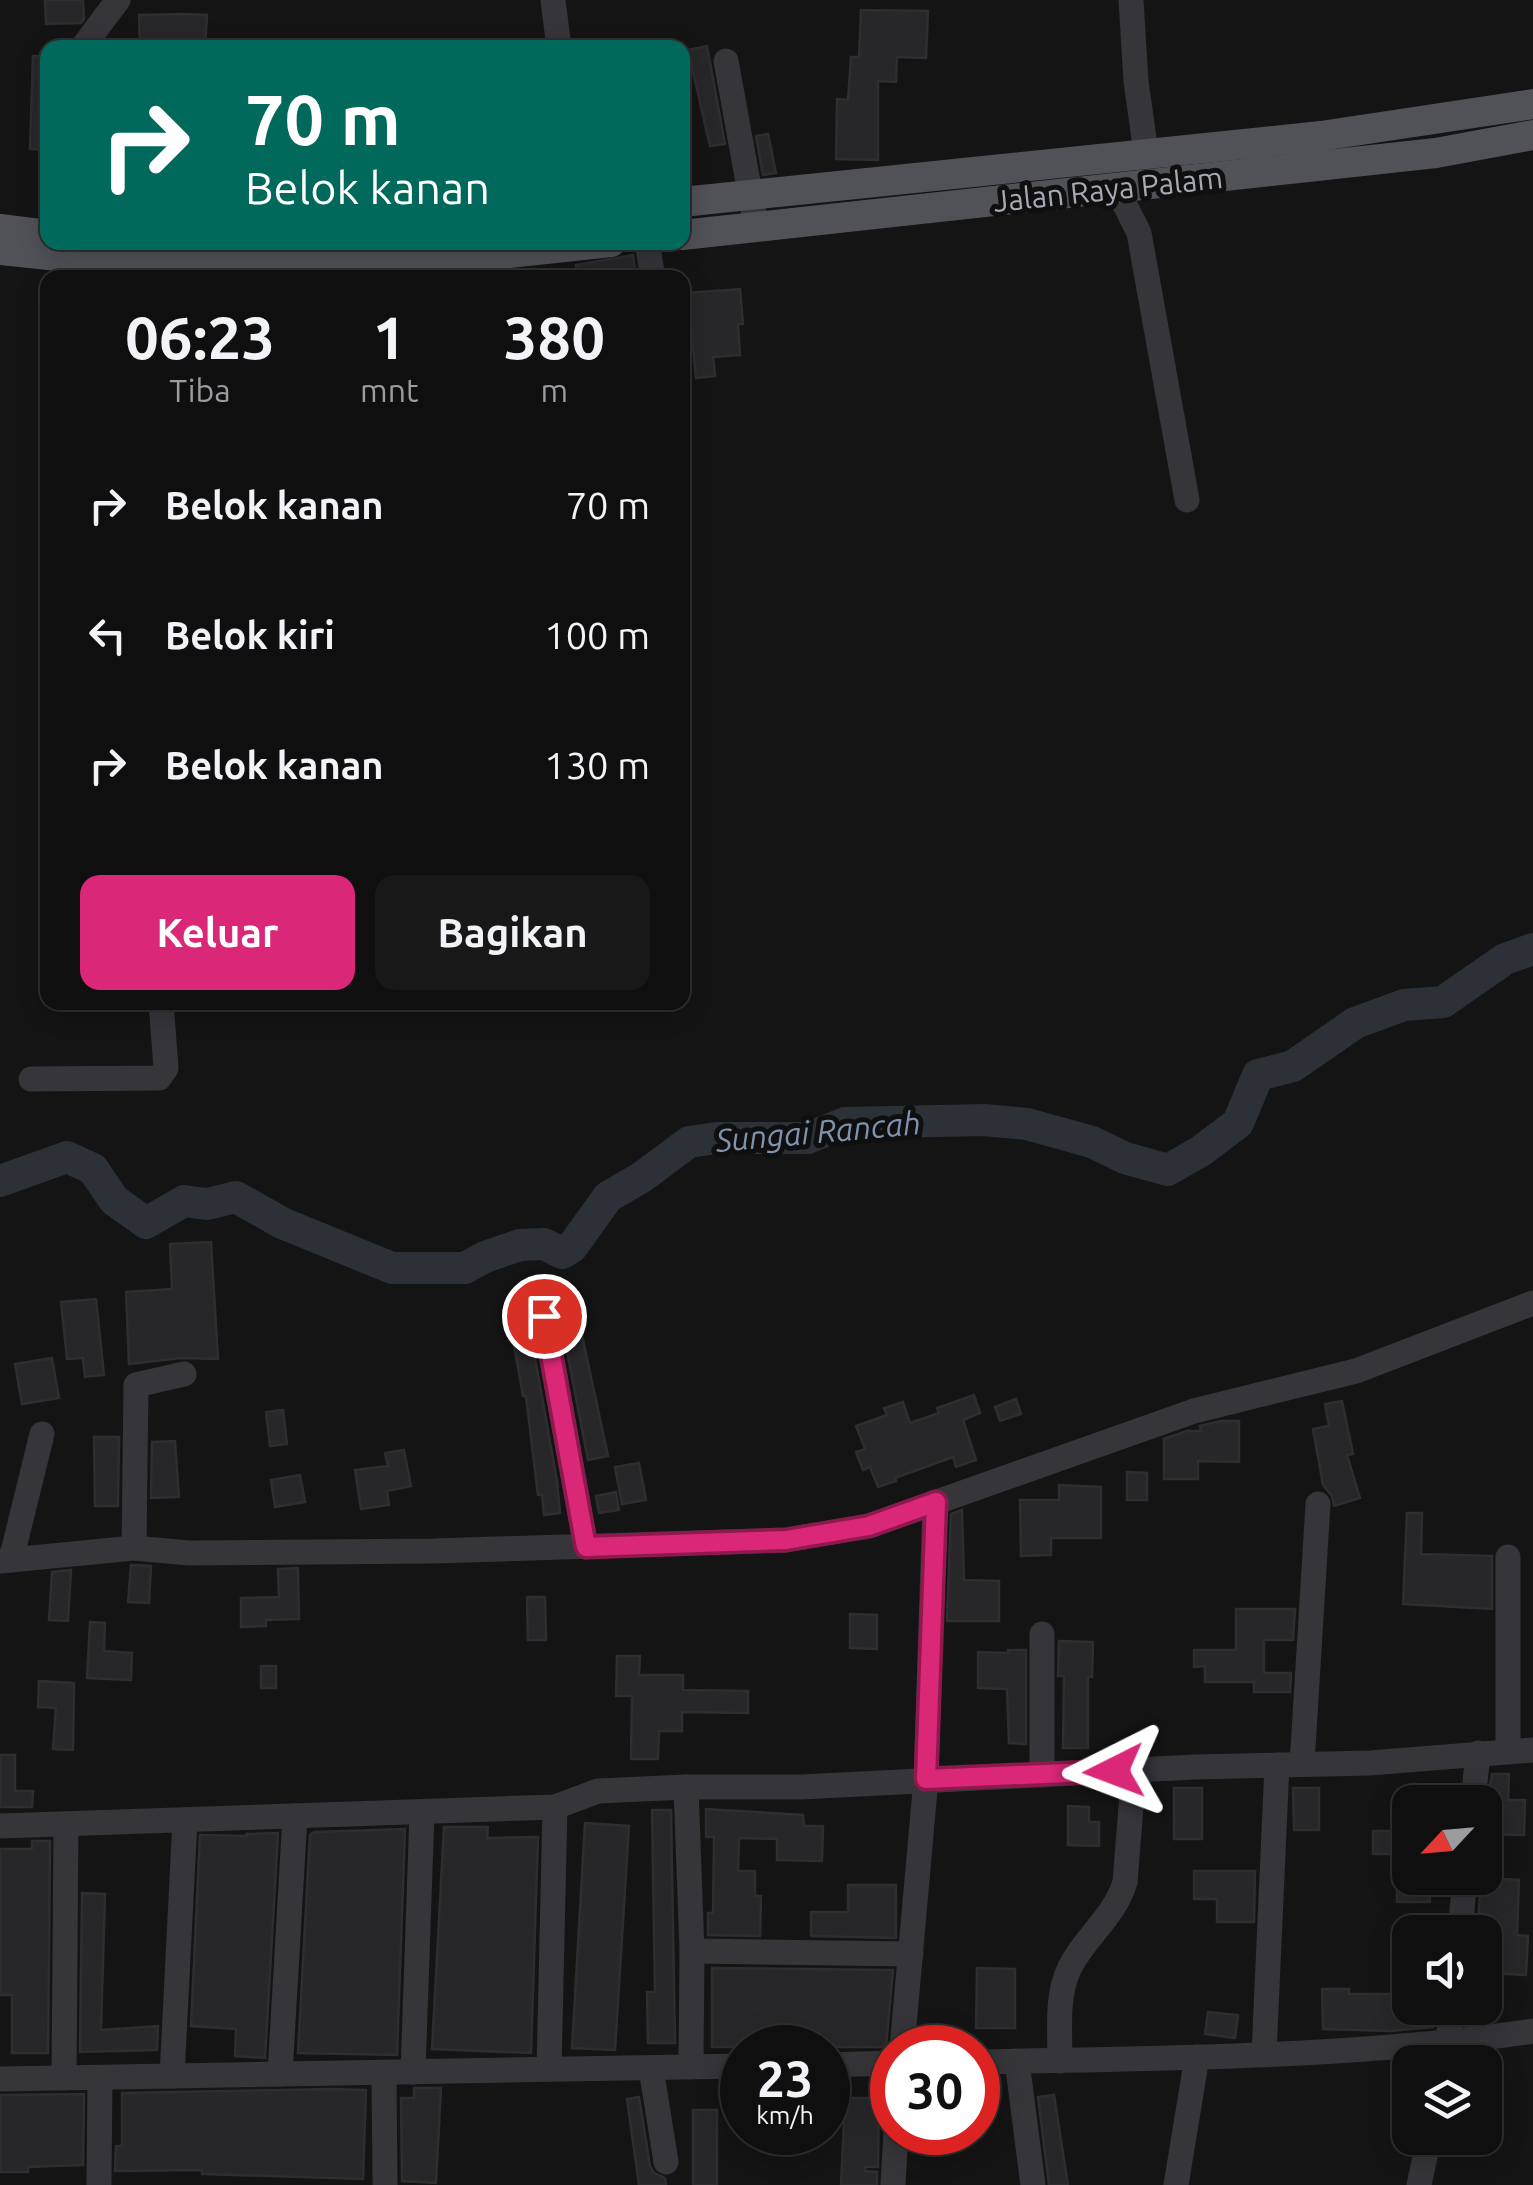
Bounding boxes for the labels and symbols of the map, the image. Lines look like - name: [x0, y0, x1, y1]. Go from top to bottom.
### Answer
- street label: Jalan Raya Palam: [992, 160, 1224, 218]
- water label: Sungai Rancah: [713, 1104, 922, 1158]
- pin: [502, 1274, 587, 1359]
- position arrow: [1062, 1719, 1166, 1823]
- north arrow: [1392, 1785, 1502, 1895]
- speed limit sign: 30: [870, 2025, 1000, 2155]

